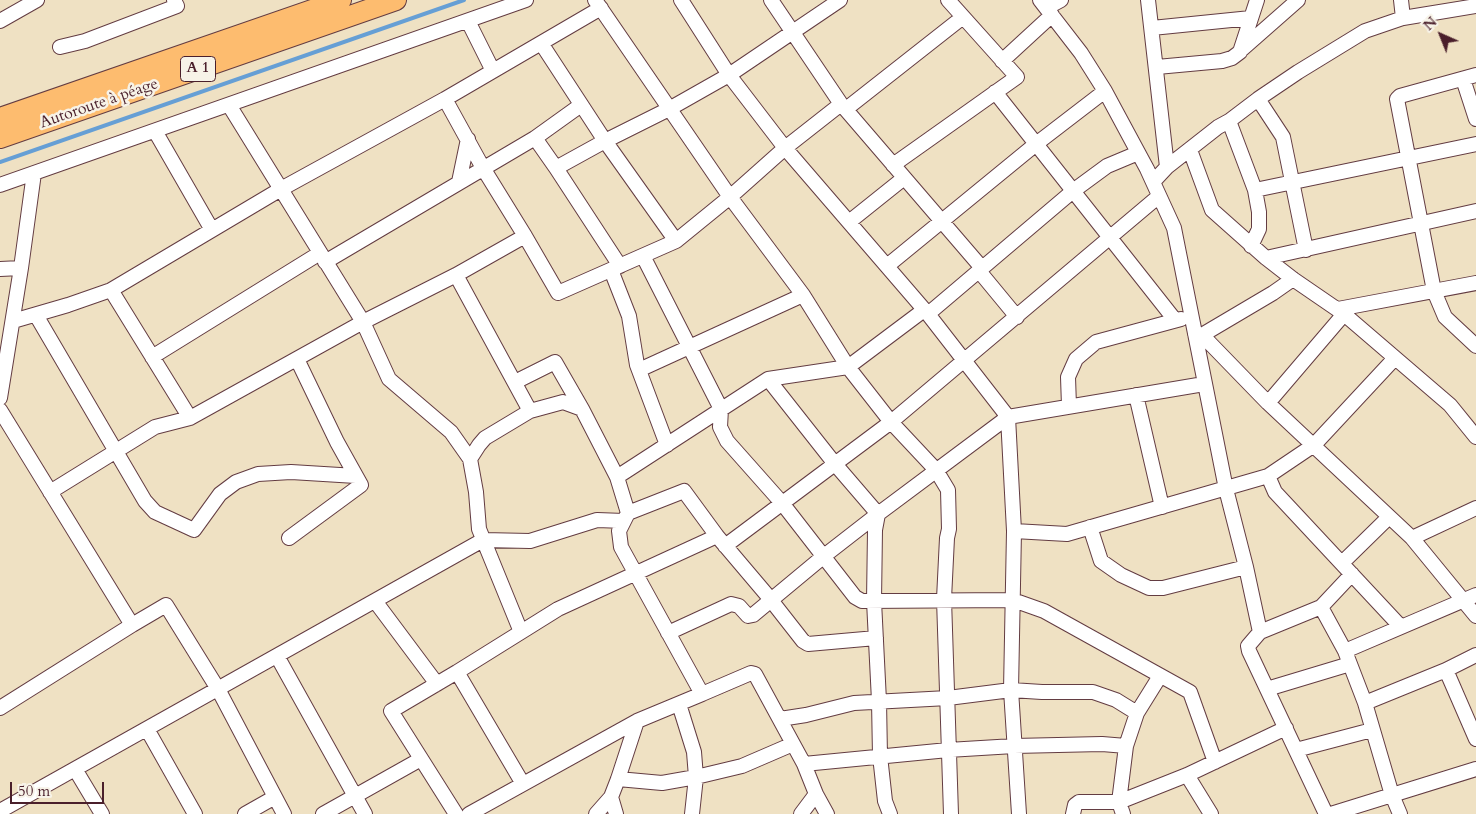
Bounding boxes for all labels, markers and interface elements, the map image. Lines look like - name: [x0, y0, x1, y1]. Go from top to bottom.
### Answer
- north arrow: [1416, 10, 1466, 60]
- text: N: [1419, 13, 1441, 35]
- road number: A 1: [180, 56, 216, 82]
- street label: Autoroute à péage: [37, 75, 161, 133]
- scale bar: [12, 772, 106, 804]
- text: 50 m: [18, 781, 50, 801]

